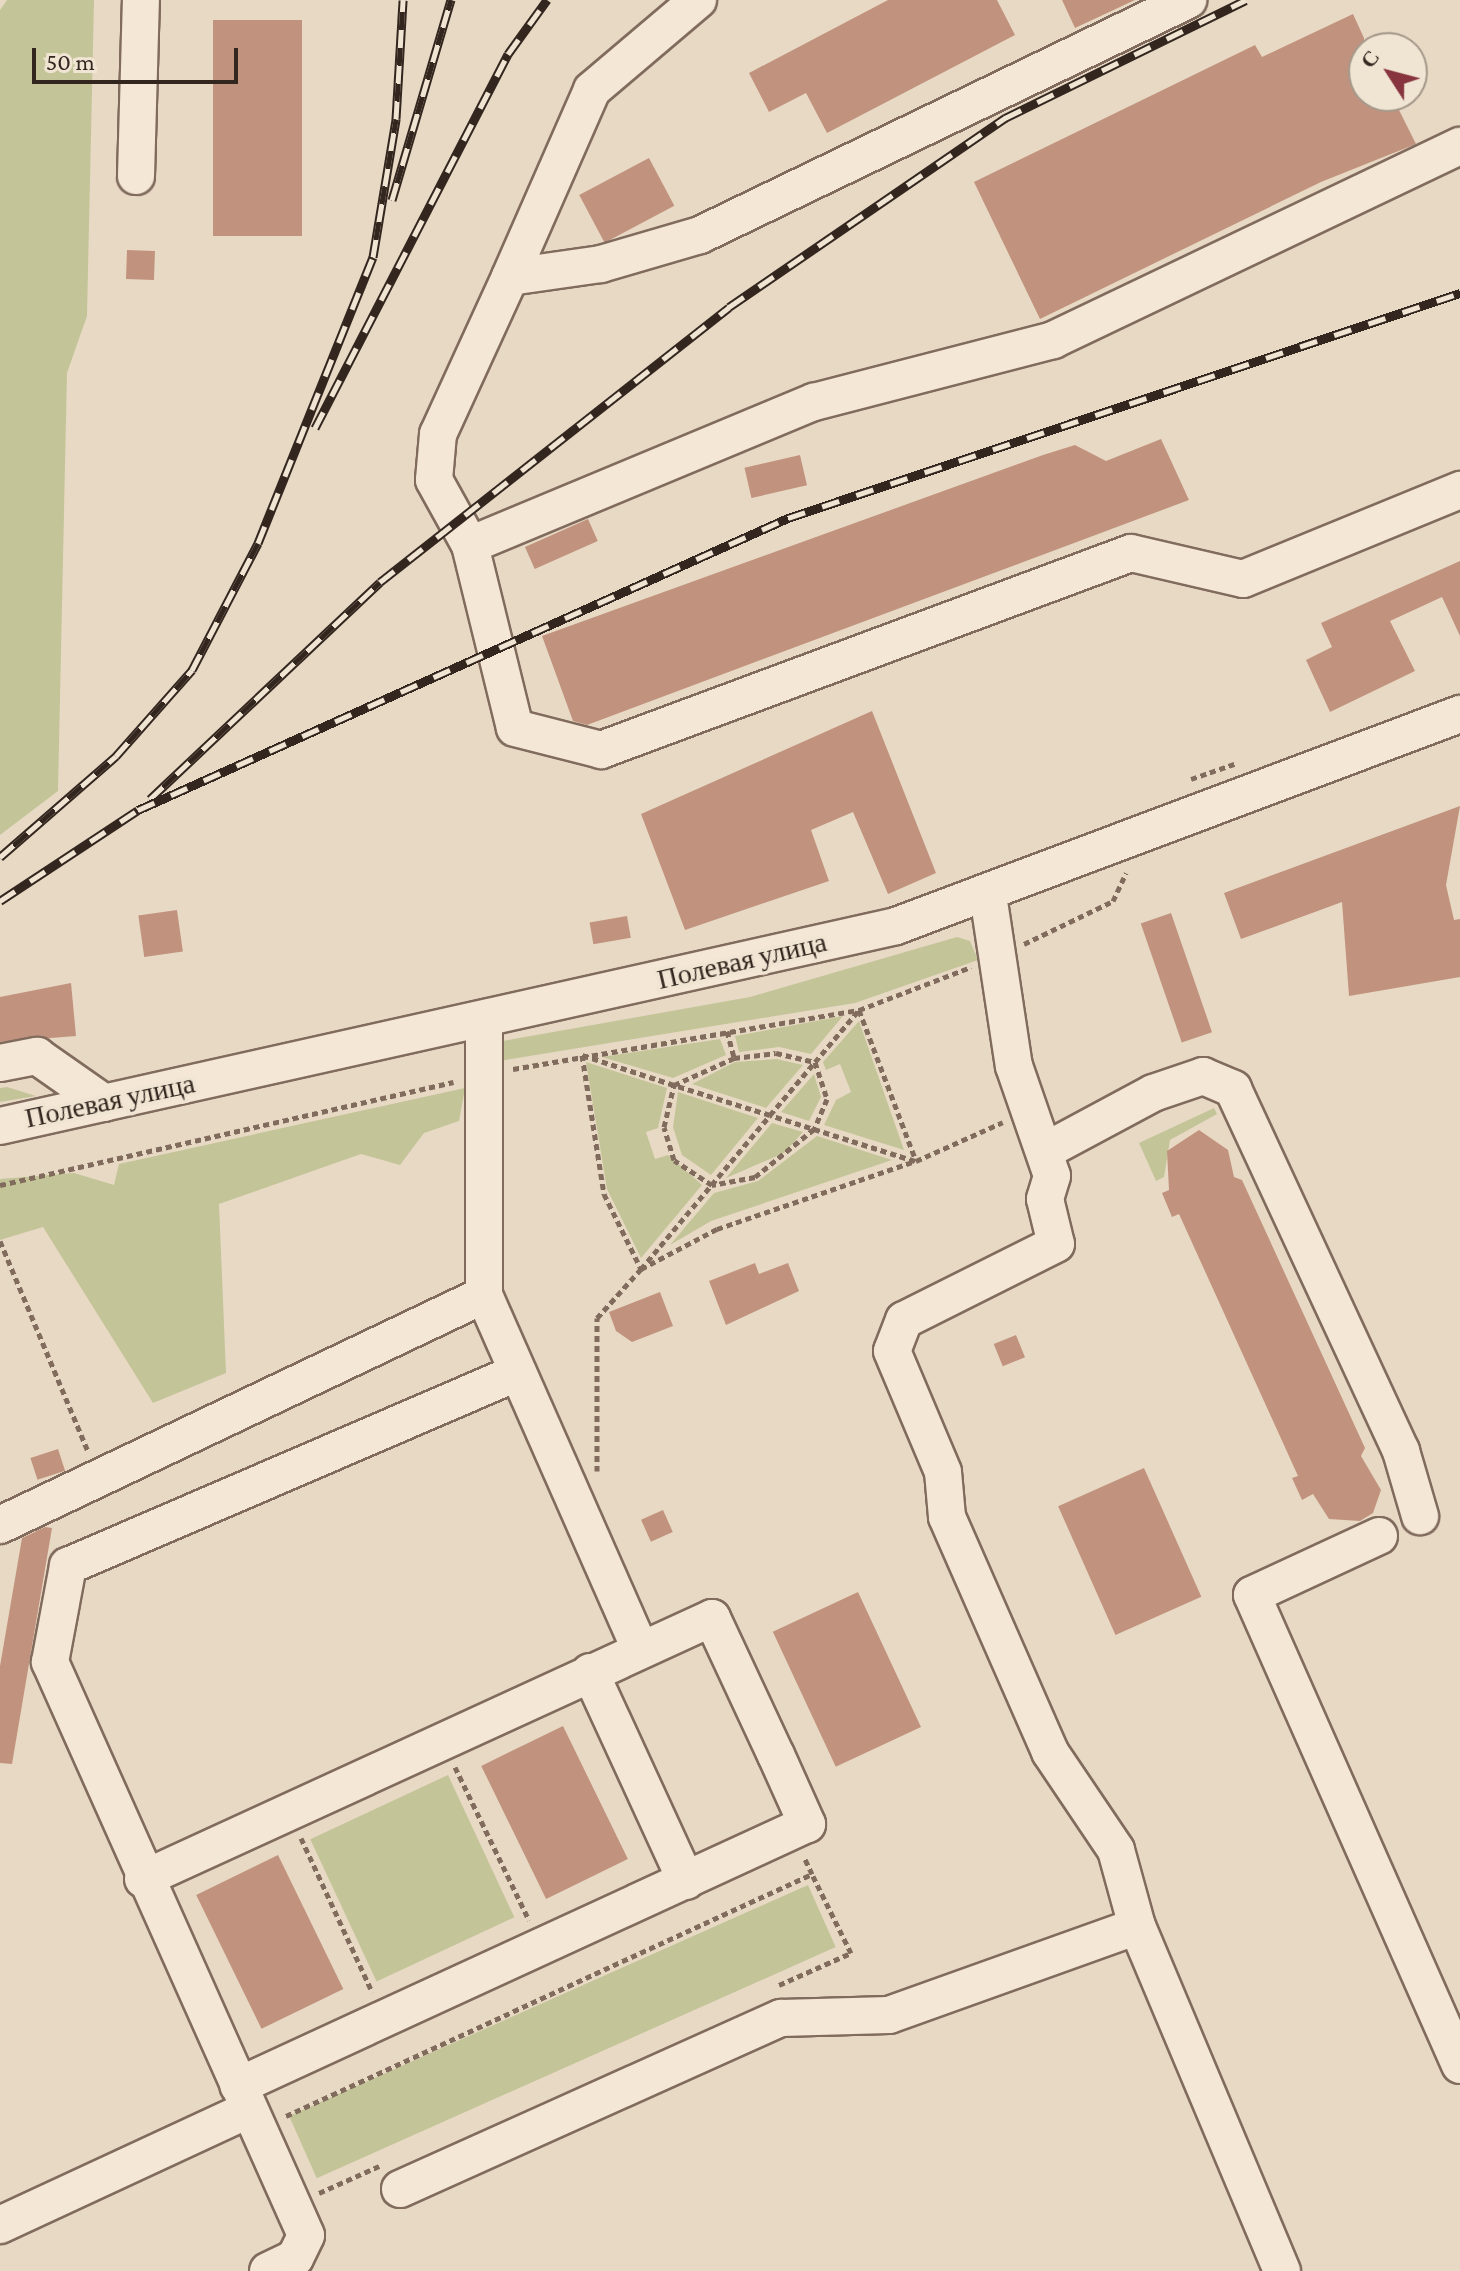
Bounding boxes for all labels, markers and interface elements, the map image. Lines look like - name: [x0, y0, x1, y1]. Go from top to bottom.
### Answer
- scale bar: [36, 32, 242, 82]
- north arrow: [1348, 32, 1428, 112]
- text: С: [1355, 45, 1385, 73]
- text: 50 m: [46, 48, 95, 75]
- street label: Полевая улица: [654, 925, 830, 997]
- street label: Полевая улица: [22, 1067, 198, 1135]

